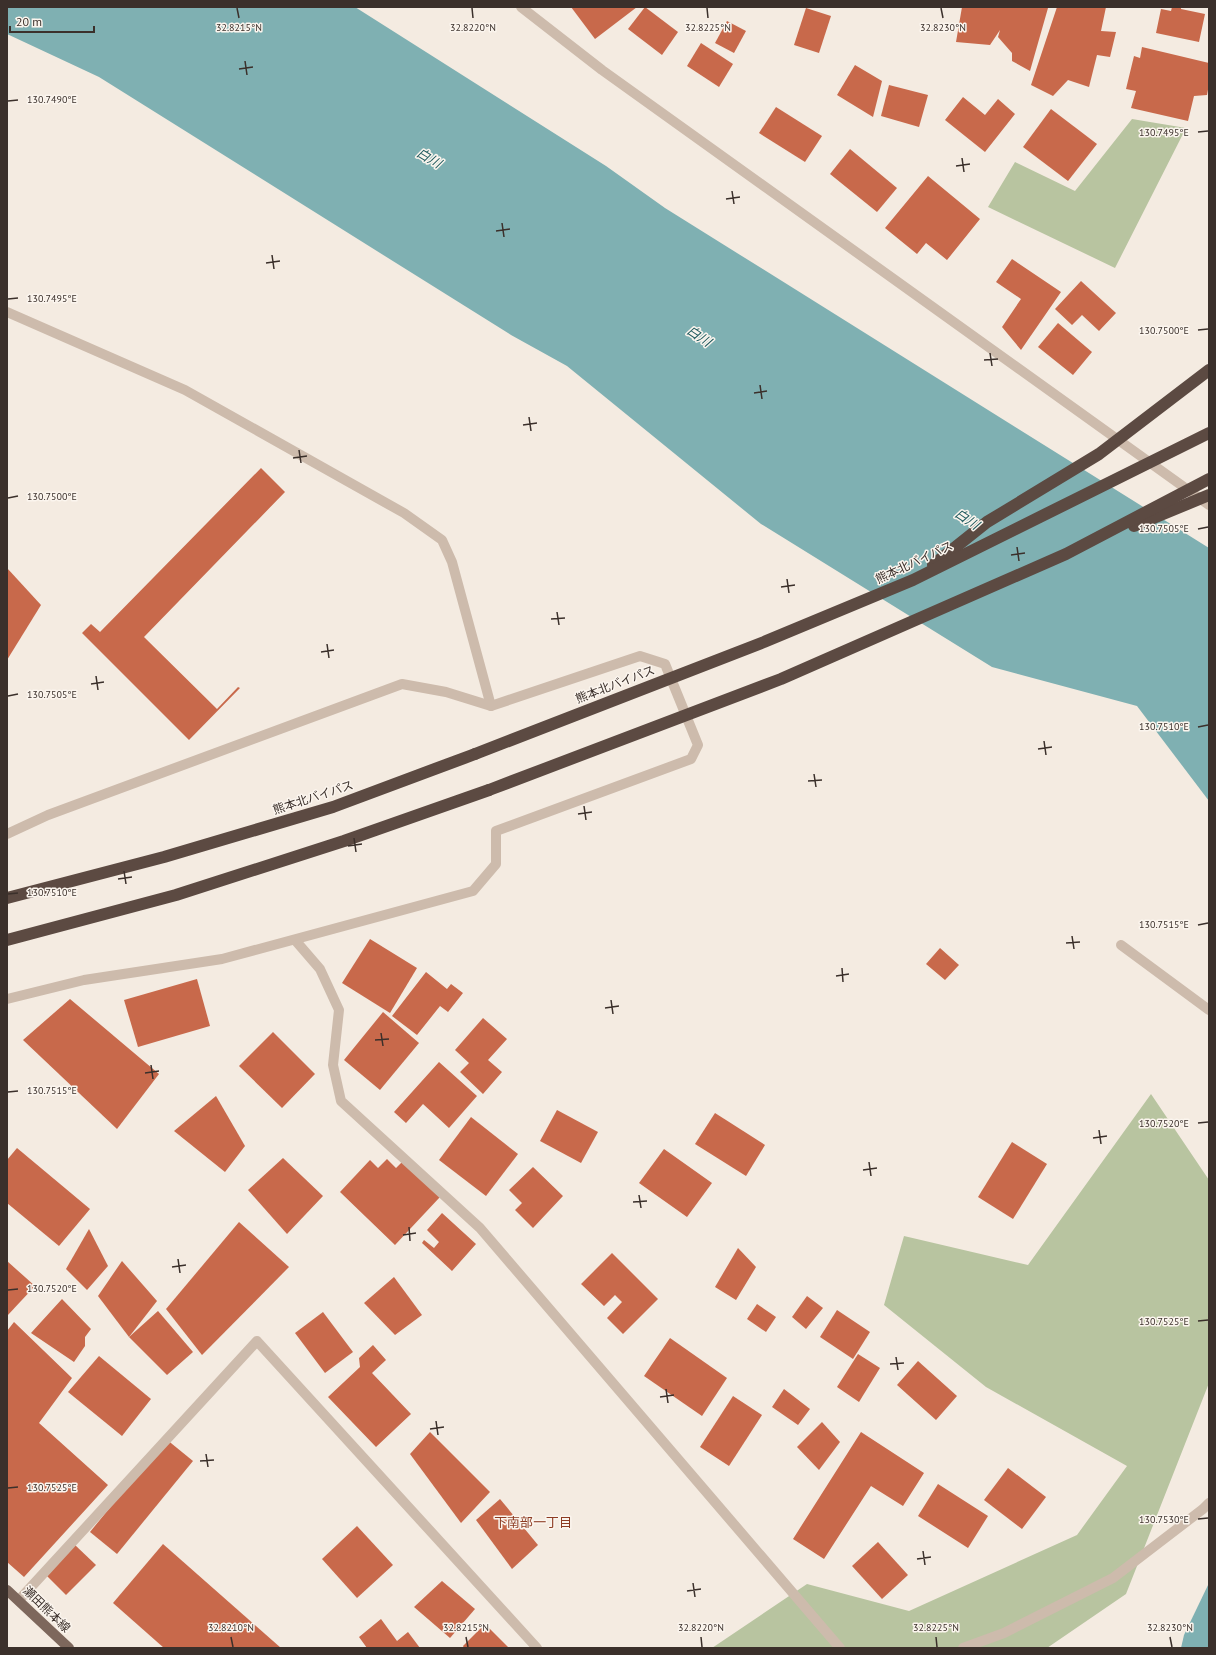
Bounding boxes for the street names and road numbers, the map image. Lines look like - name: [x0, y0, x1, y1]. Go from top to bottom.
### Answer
- street label: 熊本北バイパス: [873, 538, 955, 586]
- street label: 熊本北バイパス: [573, 662, 657, 706]
- street label: 熊本北バイパス: [271, 777, 355, 817]
- street label: 瀬田熊本線: [20, 1583, 74, 1635]

